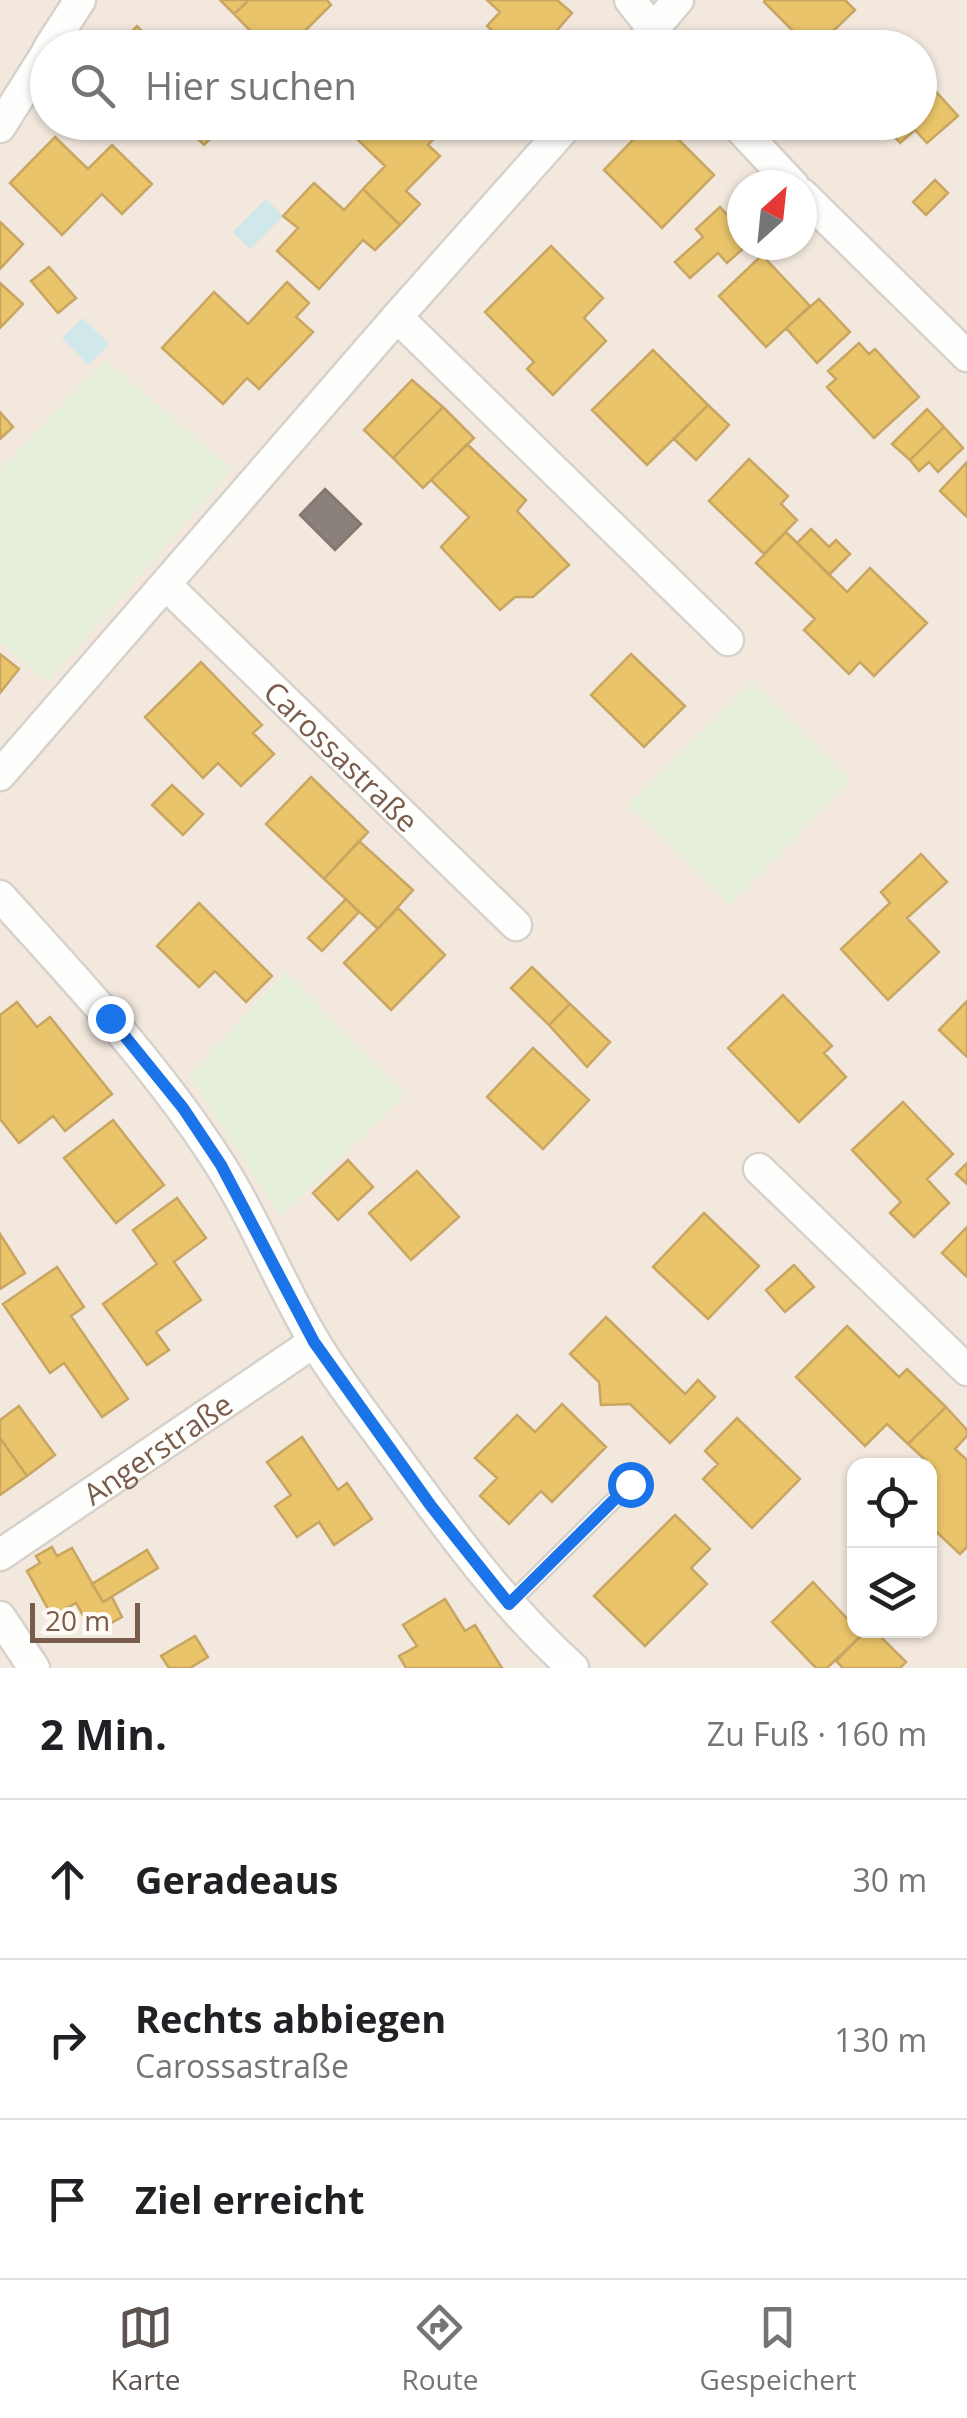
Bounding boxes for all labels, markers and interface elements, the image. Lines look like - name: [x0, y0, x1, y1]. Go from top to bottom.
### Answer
- search box: [30, 30, 937, 140]
- icon: search: [65, 58, 120, 113]
- text: Hier suchen: [145, 59, 357, 111]
- north arrow: [727, 170, 817, 260]
- street label: Carossastraße: [255, 671, 428, 840]
- route end: [88, 996, 134, 1042]
- street label: Angerstraße: [74, 1383, 240, 1514]
- map controls: [847, 1458, 937, 1638]
- button: locate: [847, 1458, 937, 1548]
- route start: [608, 1462, 654, 1508]
- button: layers: [847, 1548, 937, 1638]
- scale bar: [30, 1598, 140, 1642]
- text: 20 m: [45, 1601, 110, 1639]
- text: 2 Min.: [40, 1705, 167, 1762]
- text: Zu Fuß · 160 m: [707, 1712, 927, 1755]
- icon: ahead: [40, 1852, 95, 1907]
- text: Geradeaus: [135, 1853, 339, 1905]
- text: 30 m: [852, 1858, 927, 1901]
- text: Rechts abbiegen: [135, 1992, 446, 2044]
- icon: right: [40, 2012, 95, 2067]
- text: 130 m: [834, 2018, 927, 2061]
- text: Carossastraße: [135, 2044, 349, 2087]
- icon: arrive: [40, 2172, 95, 2227]
- text: Ziel erreicht: [135, 2173, 365, 2225]
- tab: Karte: [111, 2300, 180, 2398]
- tab: Route: [401, 2300, 478, 2398]
- tab: Gespeichert: [699, 2300, 856, 2398]

